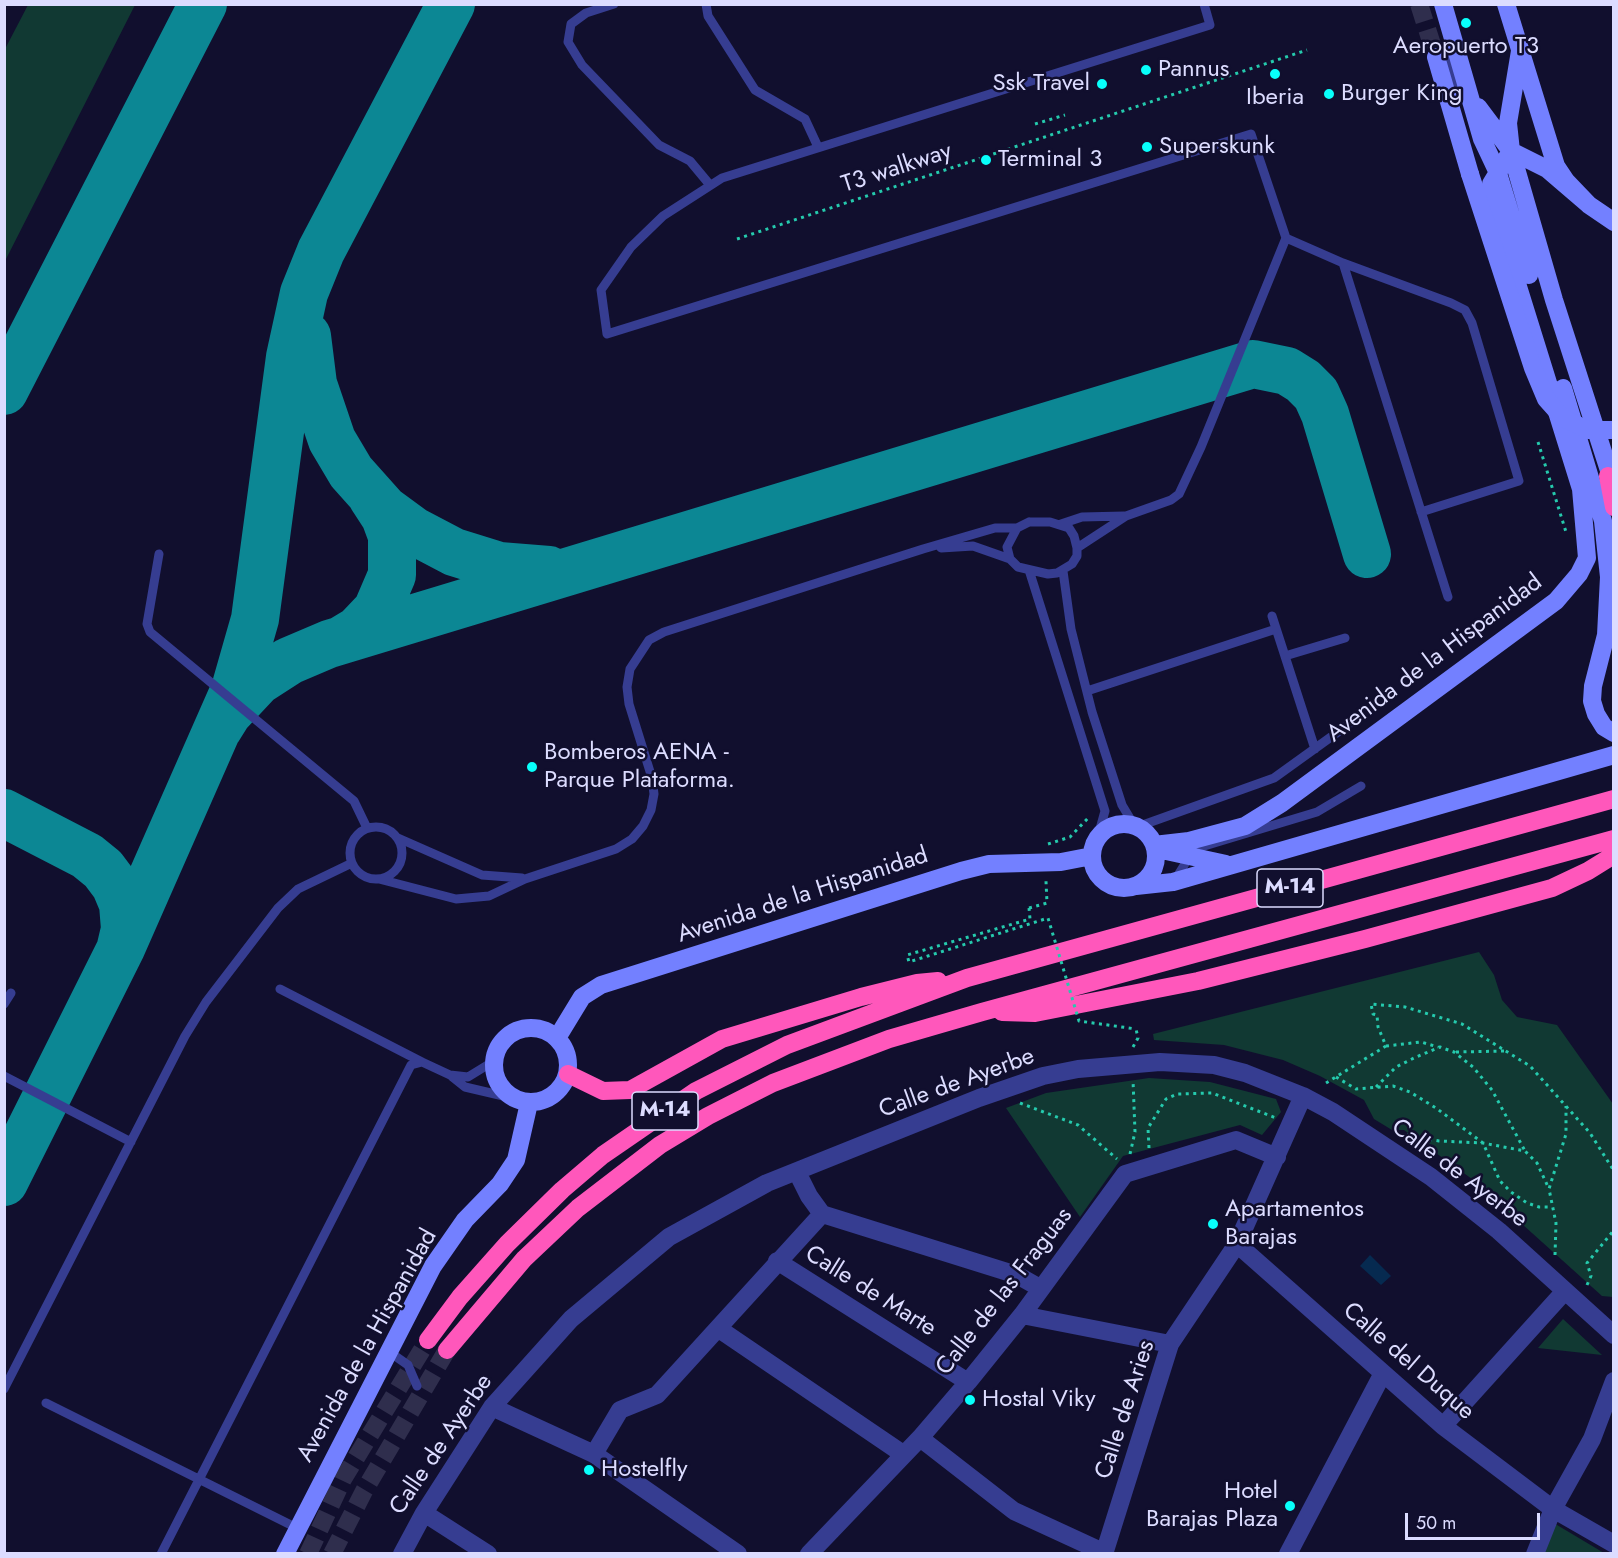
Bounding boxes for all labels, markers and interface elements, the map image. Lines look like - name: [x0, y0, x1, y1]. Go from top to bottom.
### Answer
- marker: Aeropuerto T3: [1459, 16, 1473, 30]
- place label: Aeropuerto T3: [1393, 33, 1539, 61]
- place label: Pannus: [1158, 56, 1229, 84]
- marker: Pannus: [1139, 63, 1153, 77]
- marker: Iberia: [1268, 67, 1282, 81]
- place label: Ssk Travel: [992, 70, 1090, 98]
- marker: Ssk Travel: [1095, 77, 1109, 91]
- place label: Burger King: [1341, 80, 1462, 108]
- place label: Iberia: [1246, 84, 1304, 112]
- marker: Burger King: [1322, 87, 1336, 101]
- place label: Superskunk: [1159, 133, 1275, 161]
- street label: T3 walkway: [838, 138, 956, 200]
- marker: Superskunk: [1140, 140, 1154, 154]
- place label: Terminal 3: [998, 146, 1102, 174]
- marker: Terminal 3: [979, 153, 993, 167]
- street label: Avenida de la Hispanidad: [1322, 569, 1548, 749]
- place label: Bomberos AENA - Parque Plataforma.: [544, 739, 735, 795]
- marker: Bomberos AENA - Parque Plataforma.: [525, 760, 539, 774]
- street label: Avenida de la Hispanidad: [674, 842, 932, 950]
- road number: M-14: [1257, 869, 1323, 907]
- street label: Calle de Ayerbe: [875, 1043, 1039, 1125]
- road number: M-14: [632, 1092, 698, 1130]
- street label: Calle de Ayerbe: [1385, 1113, 1533, 1235]
- place label: Apartamentos Barajas: [1225, 1196, 1364, 1252]
- street label: Calle de las Fraguas: [931, 1203, 1079, 1381]
- marker: Apartamentos Barajas: [1206, 1217, 1220, 1231]
- street label: Avenida de la Hispanidad: [292, 1224, 444, 1468]
- street label: Calle de Marte: [799, 1240, 941, 1344]
- street label: Calle del Duque: [1336, 1297, 1480, 1427]
- street label: Calle de Aries: [1090, 1337, 1162, 1483]
- street label: Calle de Ayerbe: [384, 1369, 500, 1521]
- place label: Hostal Viky: [982, 1386, 1096, 1414]
- marker: Hostal Viky: [963, 1393, 977, 1407]
- place label: Hostelfly: [601, 1456, 688, 1484]
- marker: Hostelfly: [582, 1463, 596, 1477]
- place label: Hotel Barajas Plaza: [1146, 1478, 1278, 1534]
- marker: Hotel Barajas Plaza: [1283, 1499, 1297, 1513]
- scale bar: [1408, 1501, 1543, 1539]
- text: 50 m: [1416, 1510, 1456, 1536]

